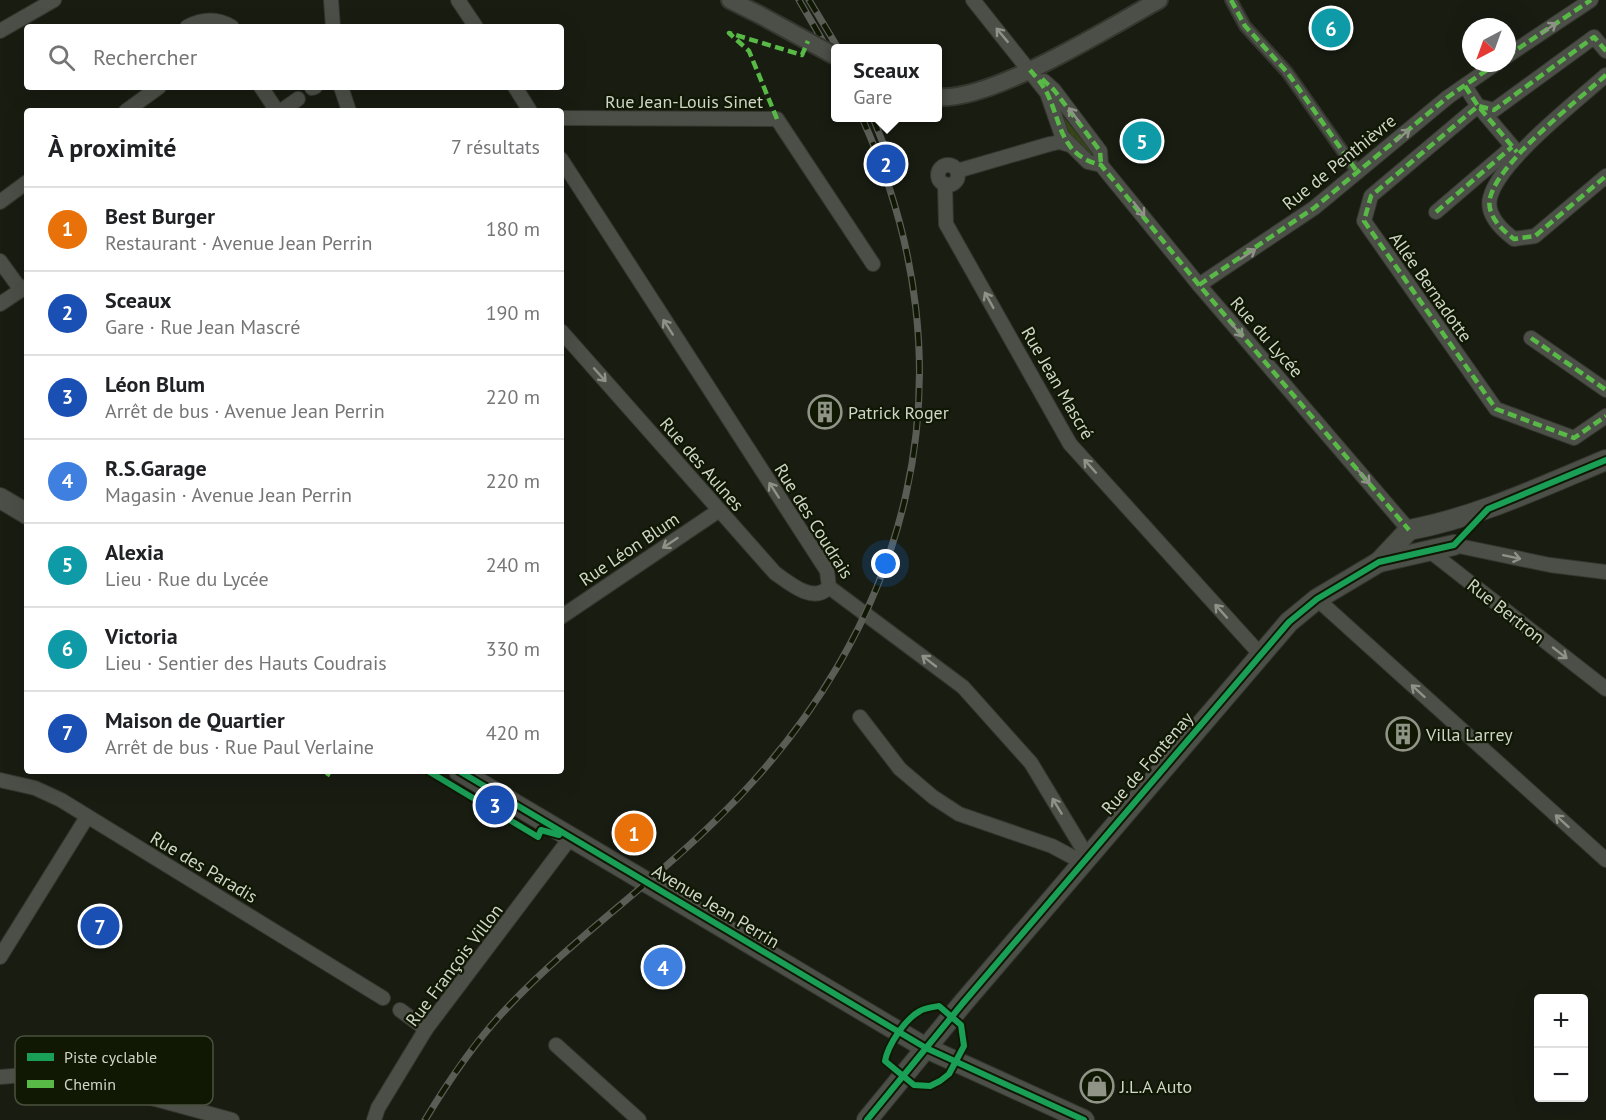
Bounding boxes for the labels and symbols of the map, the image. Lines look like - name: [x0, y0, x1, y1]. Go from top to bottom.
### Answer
- pin: 6: [1312, 6, 1350, 51]
- north arrow: [1462, 18, 1516, 72]
- one-way arrow: [1540, 22, 1557, 34]
- one-way arrow: [996, 27, 1009, 43]
- street label: Rue Jean-Louis Sinet: [605, 90, 763, 113]
- one-way arrow: [1067, 108, 1080, 124]
- street label: Rue de Penthièvre: [1277, 109, 1401, 215]
- pin: 5: [1122, 118, 1162, 164]
- one-way arrow: [1394, 128, 1410, 141]
- pin: 2: [866, 142, 906, 186]
- one-way arrow: [1133, 201, 1146, 217]
- street label: Allée Bernadotte: [1385, 228, 1477, 346]
- one-way arrow: [1240, 248, 1256, 260]
- one-way arrow: [983, 292, 995, 309]
- street label: Rue du Lycée: [1226, 292, 1308, 382]
- one-way arrow: [662, 319, 674, 336]
- one-way arrow: [1230, 322, 1244, 337]
- street label: Rue Jean Mascré: [1016, 323, 1100, 443]
- one-way arrow: [593, 367, 607, 382]
- building icon: Patrick Roger: [807, 394, 843, 430]
- place label: Patrick Roger: [848, 401, 949, 424]
- street label: Rue des Aulnes: [655, 412, 749, 516]
- street label: Rue des Coudrais: [769, 459, 859, 583]
- one-way arrow: [1083, 459, 1097, 474]
- one-way arrow: [1357, 470, 1371, 485]
- one-way arrow: [768, 482, 780, 499]
- street label: Rue Léon Blum: [575, 507, 683, 591]
- one-way arrow: [661, 537, 678, 550]
- your location: [871, 549, 900, 578]
- one-way arrow: [1501, 552, 1521, 563]
- street label: Rue Bertron: [1463, 574, 1549, 648]
- one-way arrow: [1214, 604, 1228, 619]
- one-way arrow: [1551, 646, 1567, 659]
- one-way arrow: [921, 654, 937, 667]
- one-way arrow: [1410, 684, 1425, 698]
- street label: Rue de Fontenay: [1096, 706, 1198, 819]
- building icon: Villa Larrey: [1385, 716, 1421, 752]
- place label: Villa Larrey: [1425, 723, 1513, 746]
- pin: 3: [476, 782, 514, 828]
- one-way arrow: [1051, 798, 1063, 815]
- pin: 1: [614, 810, 654, 856]
- one-way arrow: [1555, 814, 1570, 828]
- street label: Rue des Paradis: [146, 826, 262, 908]
- street label: Avenue Jean Perrin: [648, 859, 784, 953]
- street label: Rue François Villon: [400, 899, 508, 1031]
- pin: 7: [80, 904, 120, 948]
- pin: 4: [644, 944, 682, 990]
- legend: [15, 1036, 213, 1105]
- text: Piste cyclable: [64, 1047, 157, 1067]
- shop icon: J.L.A Auto: [1079, 1068, 1115, 1104]
- text: Chemin: [64, 1074, 116, 1094]
- place label: J.L.A Auto: [1119, 1075, 1192, 1098]

